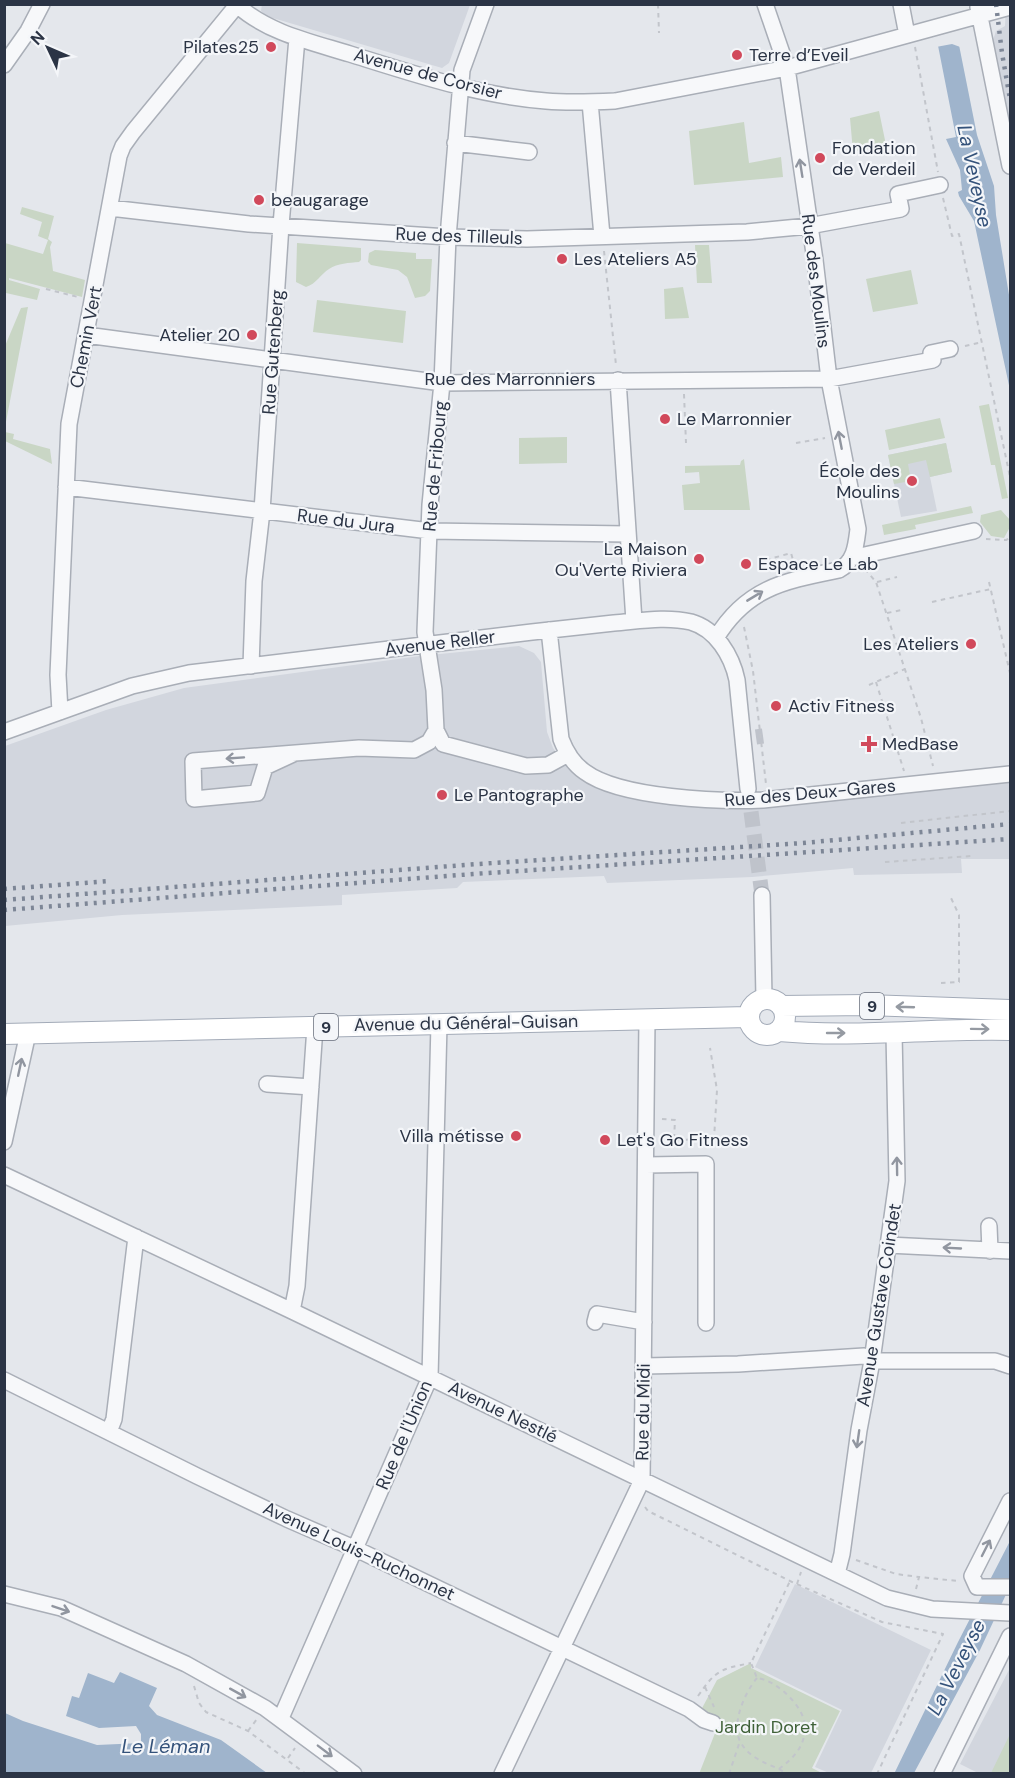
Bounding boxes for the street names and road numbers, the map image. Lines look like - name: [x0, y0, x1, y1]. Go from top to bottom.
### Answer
- street label: Avenue de Corsier: [351, 43, 505, 105]
- street label: Rue des Moulins: [796, 212, 836, 350]
- street label: Rue des Tilleuls: [395, 222, 523, 250]
- street label: Chemin Vert: [64, 284, 108, 390]
- street label: Rue Gutenberg: [257, 289, 289, 415]
- street label: Rue des Marronniers: [425, 367, 595, 391]
- street label: Rue de Fribourg: [417, 399, 453, 533]
- street label: Rue du Jura: [296, 503, 396, 539]
- street label: Avenue Reller: [383, 624, 497, 662]
- street label: Rue des Deux-Gares: [723, 774, 897, 812]
- road number: 9: [860, 993, 884, 1019]
- street label: Avenue du Général-Guisan: [354, 1009, 578, 1037]
- road number: 9: [314, 1014, 338, 1040]
- street label: Avenue Gustave Coindet: [851, 1202, 907, 1408]
- street label: Rue du Midi: [630, 1363, 656, 1461]
- street label: Avenue Nestlé: [444, 1375, 562, 1449]
- street label: Rue de l'Union: [370, 1377, 438, 1493]
- street label: Avenue Louis-Ruchonnet: [259, 1496, 459, 1606]

